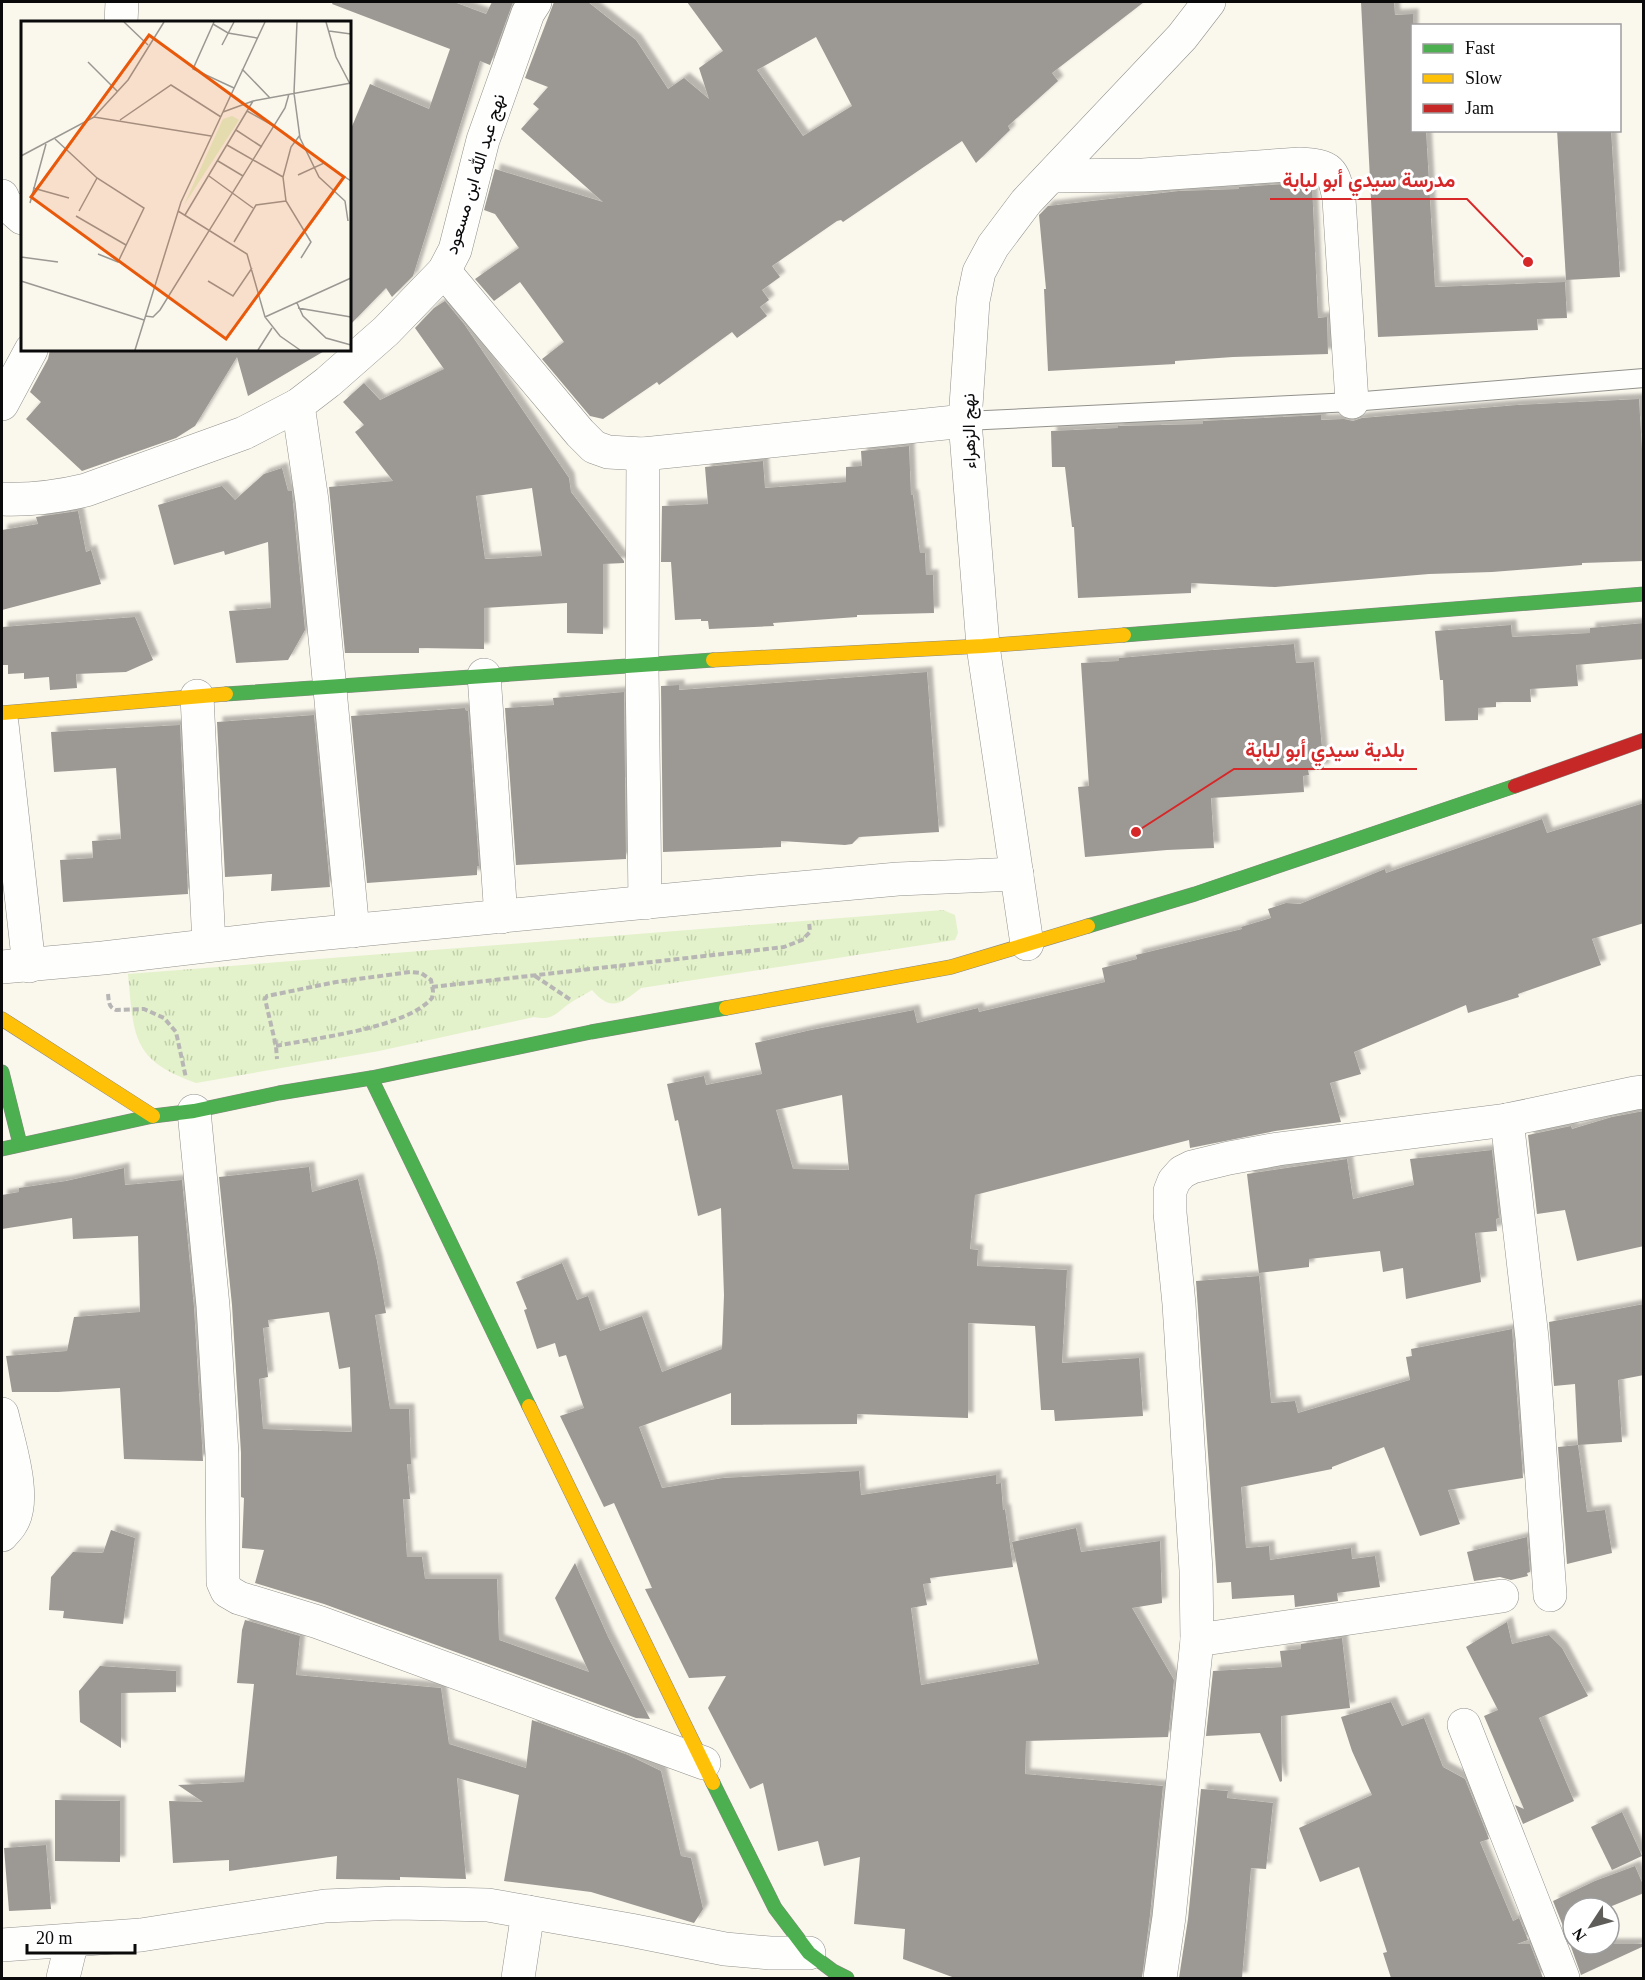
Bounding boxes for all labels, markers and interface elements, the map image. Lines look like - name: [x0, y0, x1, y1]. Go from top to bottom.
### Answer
- inset map: [21, 21, 351, 351]
- legend: [1411, 24, 1621, 132]
- text: Fast: [1465, 38, 1495, 58]
- text: Slow: [1465, 68, 1502, 88]
- street label: نهج عبد الله ابن مسعود: [440, 91, 511, 257]
- text: Jam: [1465, 98, 1494, 118]
- callout: مدرسة سيدي أبو لبابة: [1270, 161, 1467, 199]
- text: مدرسة سيدي أبو لبابة: [1283, 169, 1456, 197]
- street label: نهج الزهراء: [958, 393, 982, 469]
- callout: بلدية سيدي أبو لبابة: [1234, 731, 1417, 769]
- text: بلدية سيدي أبو لبابة: [1245, 739, 1405, 767]
- north arrow: [1561, 1896, 1621, 1956]
- scale bar: [27, 1917, 135, 1955]
- text: N: [1569, 1924, 1590, 1944]
- text: 20 m: [36, 1928, 73, 1948]

